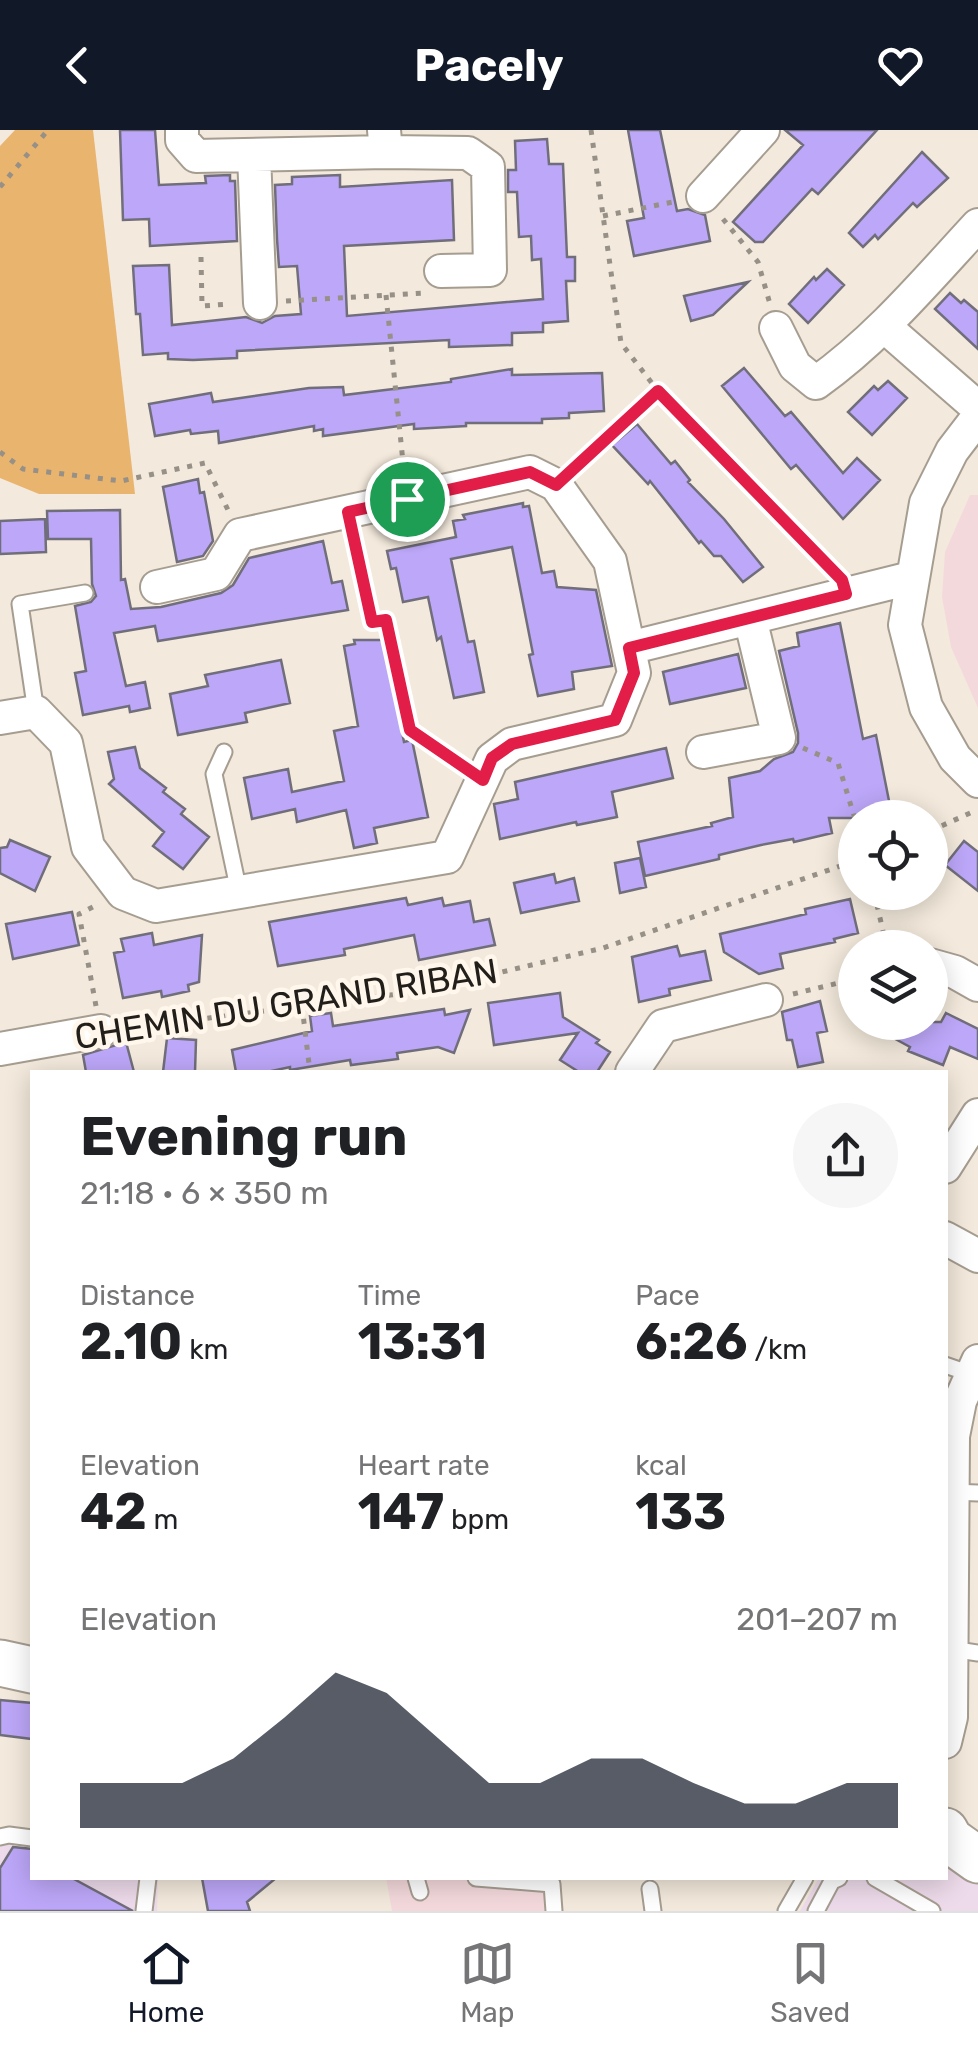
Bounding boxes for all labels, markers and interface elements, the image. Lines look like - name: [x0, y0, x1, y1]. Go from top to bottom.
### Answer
- icon: back: [50, 38, 105, 93]
- icon: heart: [873, 38, 928, 93]
- text: Pacely: [414, 39, 564, 92]
- pin: [365, 457, 450, 542]
- icon: arrive: [380, 472, 435, 527]
- map controls: [838, 800, 948, 1040]
- button: locate: [838, 800, 948, 910]
- button: layers: [838, 930, 948, 1040]
- street label: CHEMIN DU GRAND RIBAN: [72, 950, 500, 1058]
- button: share: [793, 1103, 898, 1208]
- text: Evening run: [80, 1104, 408, 1169]
- text: 21:18 · 6 × 350 m: [80, 1174, 329, 1212]
- text: Distance: [80, 1279, 195, 1312]
- text: Time: [358, 1279, 421, 1312]
- text: Pace: [635, 1279, 700, 1312]
- text: 2.10: [80, 1312, 182, 1372]
- text: 13:31: [358, 1312, 487, 1372]
- text: 6:26: [635, 1312, 748, 1372]
- text: km: [182, 1333, 229, 1366]
- text: /km: [748, 1333, 807, 1366]
- text: Elevation: [80, 1449, 200, 1482]
- text: Heart rate: [358, 1449, 490, 1482]
- text: kcal: [635, 1449, 687, 1482]
- text: 42: [80, 1482, 147, 1542]
- text: 147: [358, 1482, 444, 1542]
- text: 133: [635, 1482, 726, 1542]
- text: m: [147, 1503, 178, 1536]
- text: bpm: [444, 1503, 509, 1536]
- text: Elevation: [80, 1600, 217, 1638]
- text: 201–207 m: [736, 1600, 898, 1638]
- tab: Home: [128, 1936, 204, 2029]
- tab: Map: [460, 1936, 515, 2029]
- tab: Saved: [770, 1936, 850, 2029]

